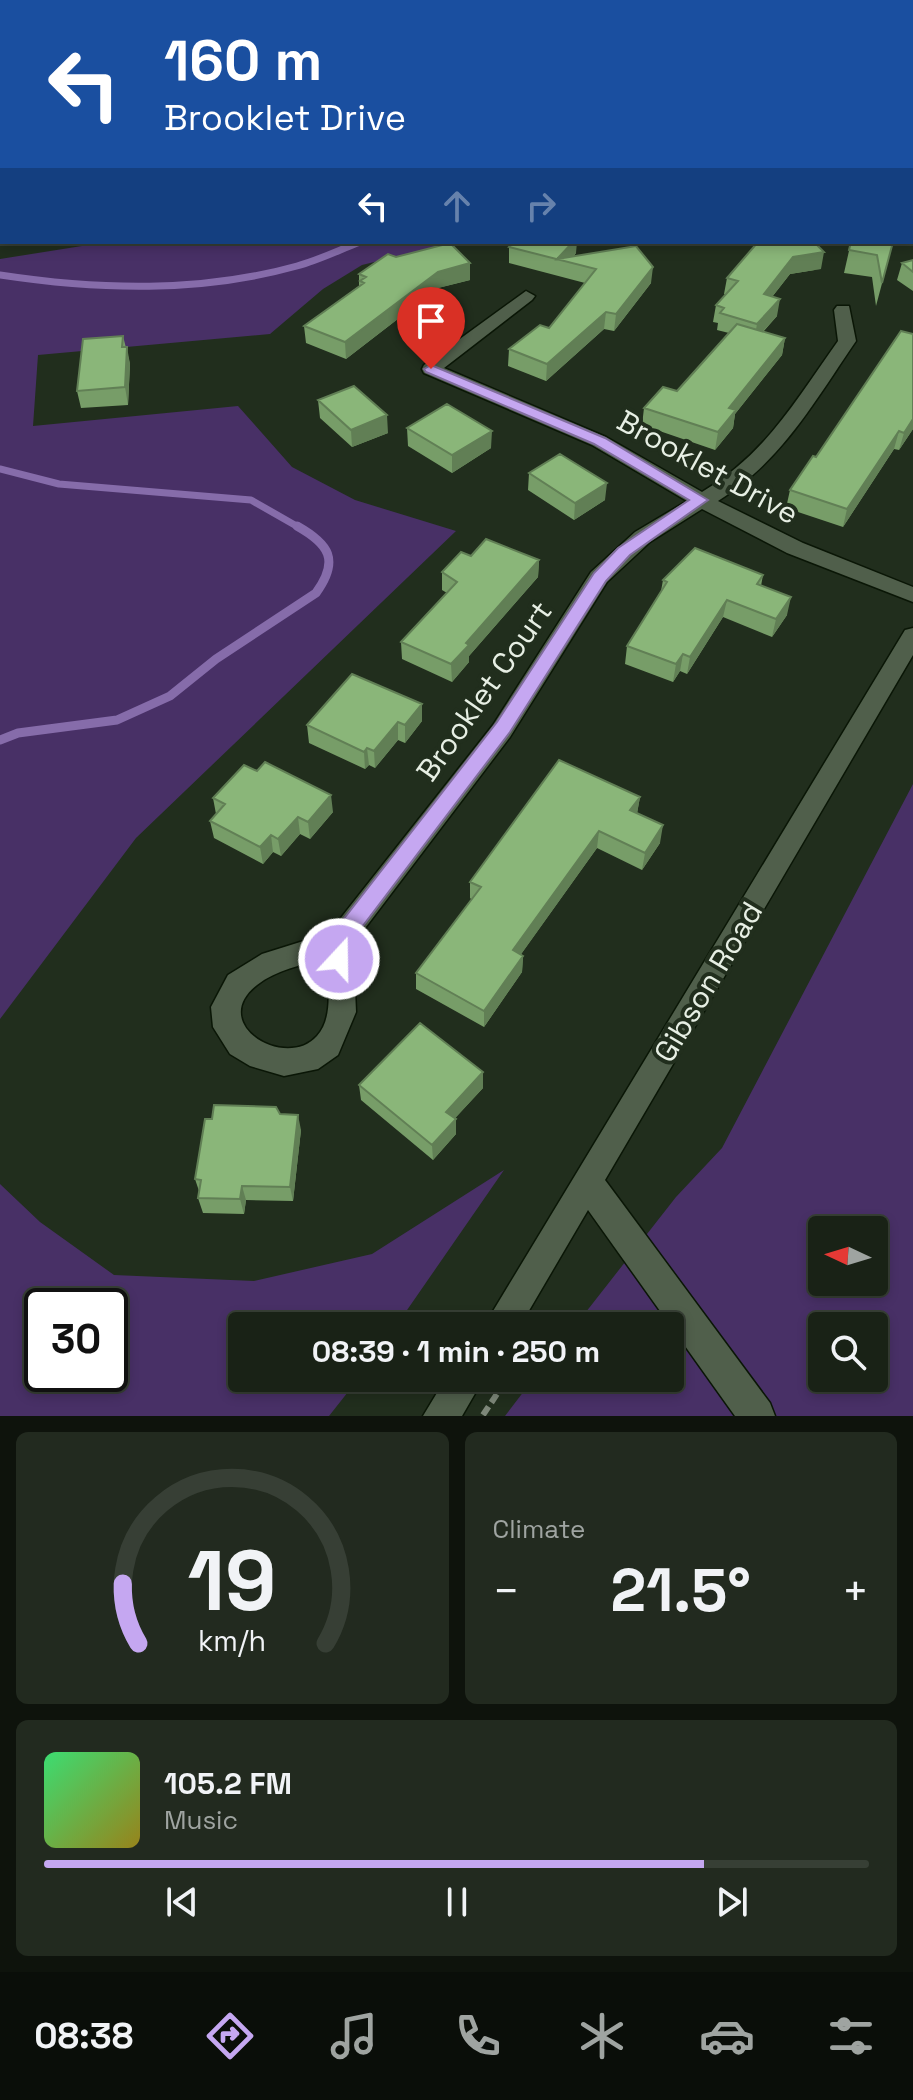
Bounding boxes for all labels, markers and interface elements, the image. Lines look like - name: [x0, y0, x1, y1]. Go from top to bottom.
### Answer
- text: 160 m: [164, 25, 322, 96]
- icon: left: [32, 32, 136, 136]
- text: Brooklet Drive: [164, 95, 406, 141]
- icon: left: [351, 184, 395, 228]
- icon: ahead: [435, 184, 479, 228]
- icon: right: [519, 184, 563, 228]
- pin: [397, 287, 465, 369]
- icon: arrive: [409, 299, 453, 343]
- street label: Brooklet Drive: [610, 401, 806, 533]
- street label: Brooklet Court: [407, 593, 561, 789]
- street label: Gibson Road: [645, 895, 771, 1069]
- position arrow: [297, 917, 381, 1001]
- north arrow: [808, 1216, 888, 1296]
- map controls: [808, 1216, 888, 1392]
- speed limit sign: 30: [24, 1288, 128, 1392]
- button: search: [808, 1312, 888, 1392]
- text: 08:39 · 1 min · 250 m: [312, 1332, 600, 1371]
- text: Climate: [493, 1512, 585, 1546]
- text: 19: [188, 1528, 277, 1634]
- text: 21.5°: [611, 1552, 751, 1629]
- text: −: [493, 1563, 520, 1619]
- text: +: [842, 1563, 869, 1619]
- text: km/h: [198, 1623, 266, 1659]
- text: 105.2 FM: [164, 1764, 292, 1803]
- text: Music: [164, 1803, 238, 1837]
- icon: previous: [160, 1880, 204, 1924]
- icon: pause: [435, 1880, 479, 1924]
- icon: next: [710, 1880, 754, 1924]
- icon: directions: [202, 2008, 258, 2064]
- icon: music: [326, 2008, 382, 2064]
- icon: phone: [450, 2008, 506, 2064]
- icon: climate: [574, 2008, 630, 2064]
- icon: car: [699, 2008, 755, 2064]
- icon: filters: [823, 2008, 879, 2064]
- text: 08:38: [34, 2013, 133, 2059]

